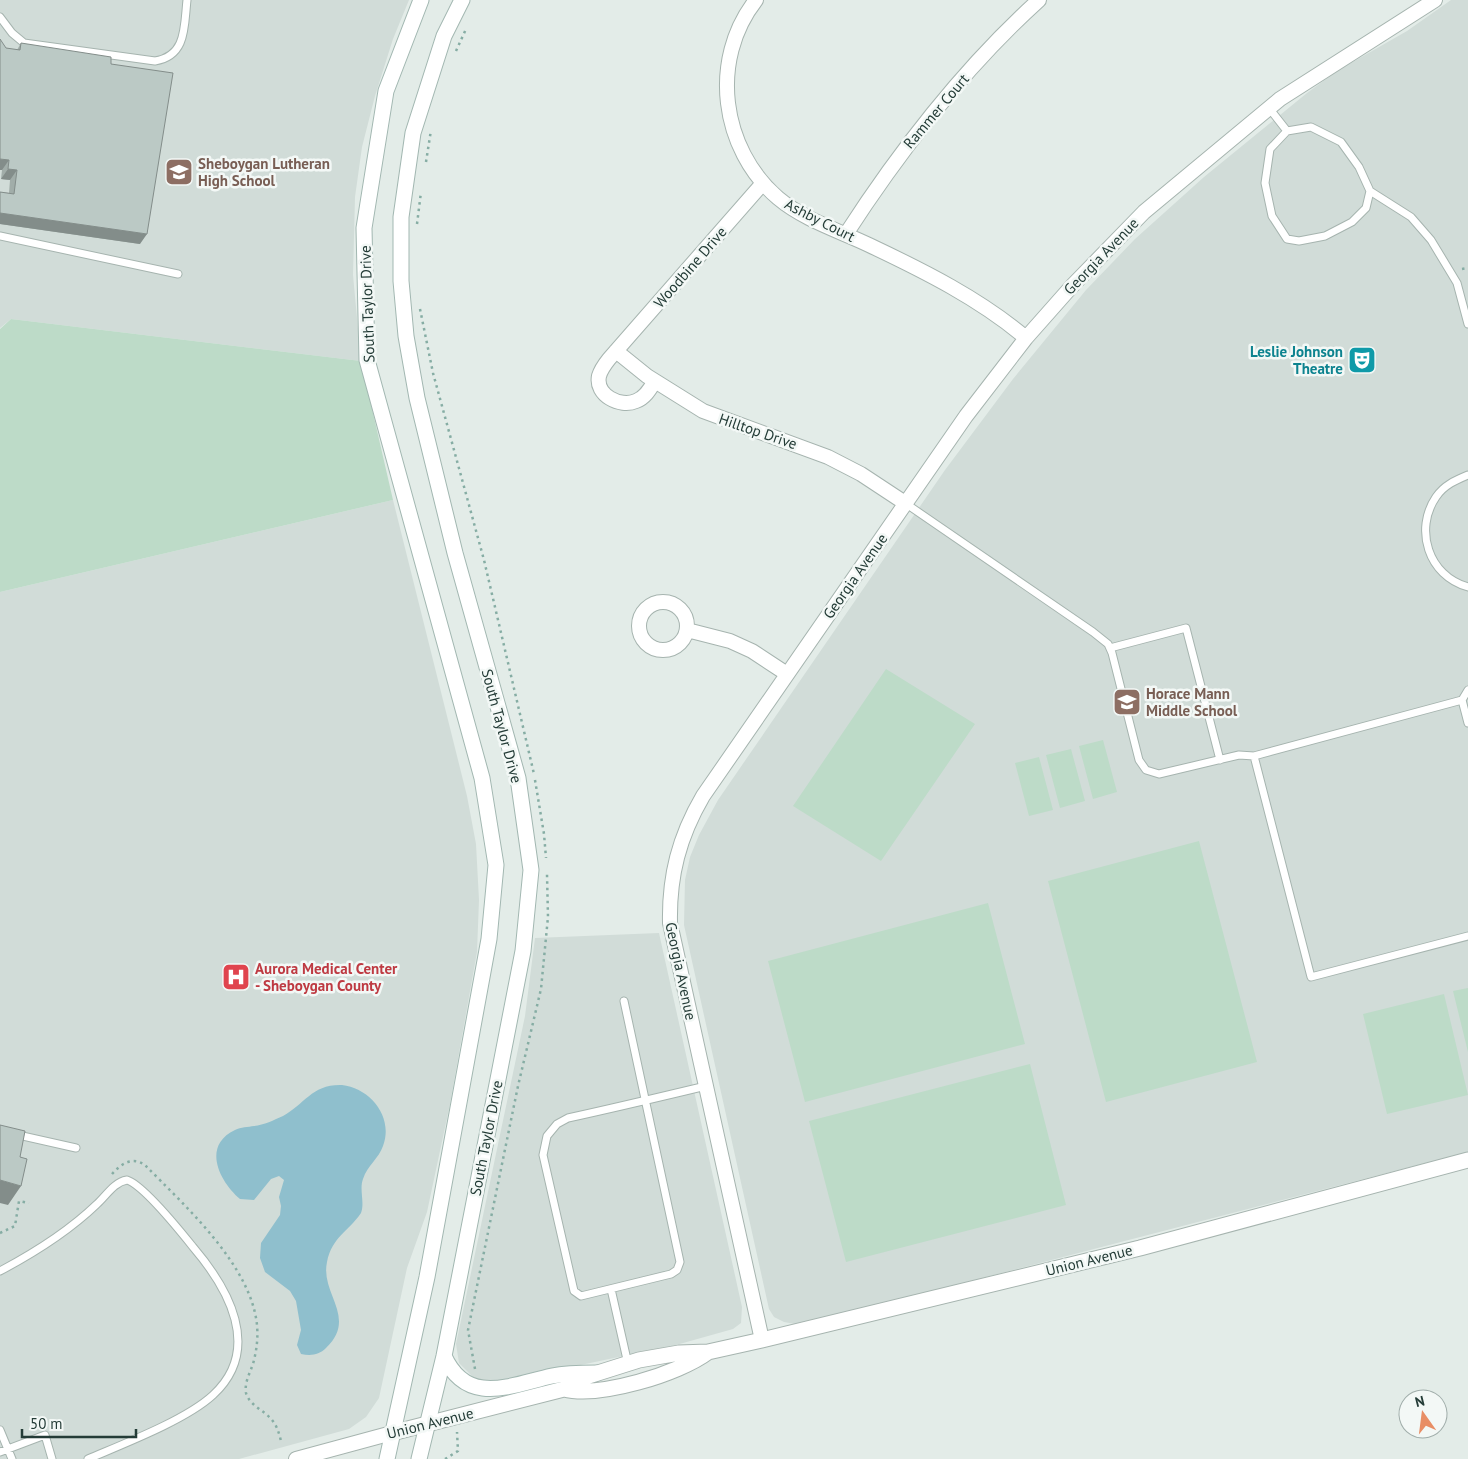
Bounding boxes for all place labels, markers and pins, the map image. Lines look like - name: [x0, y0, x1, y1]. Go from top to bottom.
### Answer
- place label: Sheboygan Lutheran High School: [198, 154, 330, 190]
- school or university icon: Sheboygan Lutheran High School: [164, 157, 194, 187]
- place label: Leslie Johnson Theatre: [1250, 342, 1343, 378]
- theatre icon: Leslie Johnson Theatre: [1347, 345, 1377, 375]
- place label: Horace Mann Middle School: [1146, 684, 1238, 720]
- school or university icon: Horace Mann Middle School: [1112, 687, 1142, 717]
- place label: Aurora Medical Center - Sheboygan County: [255, 959, 398, 995]
- hospital icon: Aurora Medical Center - Sheboygan County: [221, 962, 251, 992]

